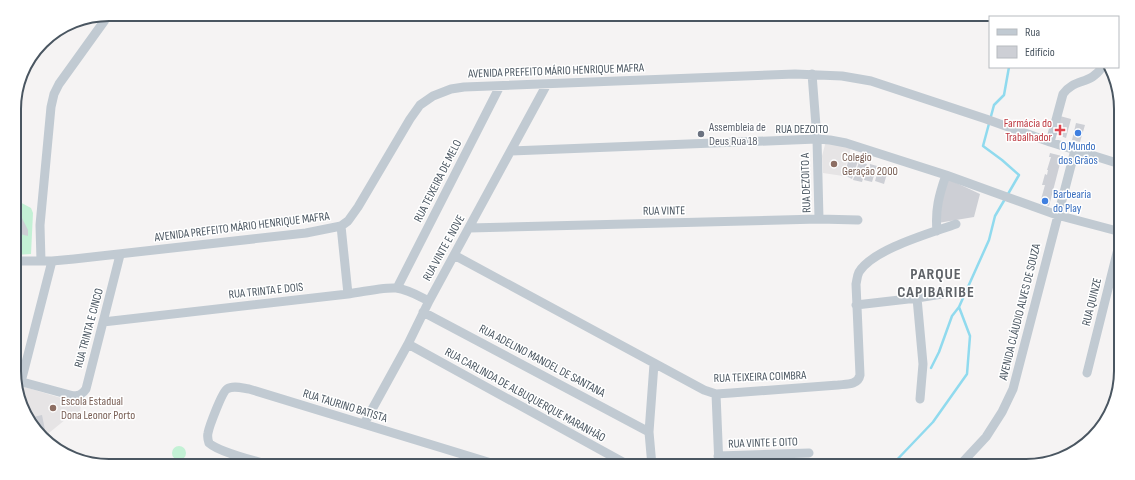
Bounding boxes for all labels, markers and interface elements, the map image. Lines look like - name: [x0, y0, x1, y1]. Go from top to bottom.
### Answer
- legend: [989, 16, 1119, 68]
- text: Rua: [1025, 25, 1041, 40]
- text: Edifício: [1025, 45, 1055, 60]
- street label: AVENIDA PREFEITO MÁRIO HENRIQUE MAFRA: [467, 60, 645, 82]
- place label: Farmácia do Trabalhador: [1004, 116, 1053, 145]
- place label: Assembleia de Deus Rua 18: [708, 120, 766, 149]
- street label: RUA DEZOITO: [776, 122, 829, 137]
- marker: Farmácia do Trabalhador: [1055, 125, 1065, 135]
- marker: O Mundo dos Grãos: [1073, 128, 1083, 138]
- marker: Assembleia de Deus Rua 18: [696, 129, 706, 139]
- street label: RUA TEIXEIRA DE MELO: [411, 137, 465, 225]
- place label: O Mundo dos Grãos: [1058, 139, 1098, 168]
- place label: Colegio Geração 2000: [842, 150, 898, 179]
- street label: RUA DEZOITO A: [797, 152, 815, 213]
- marker: Colegio Geração 2000: [829, 159, 839, 169]
- place label: Barbearia do Play: [1053, 187, 1092, 216]
- marker: Barbearia do Play: [1040, 196, 1050, 206]
- street label: RUA VINTE: [643, 203, 685, 219]
- street label: AVENIDA PREFEITO MÁRIO HENRIQUE MAFRA: [153, 209, 331, 245]
- street label: RUA VINTE E NOVE: [420, 212, 468, 284]
- street label: AVENIDA CLÁUDIO ALVES DE SOUZA: [996, 241, 1044, 383]
- district label: PARQUE CAPIBARIBE: [897, 265, 975, 302]
- street label: RUA QUINZE: [1079, 277, 1105, 327]
- street label: RUA TRINTA E DOIS: [228, 280, 304, 302]
- street label: RUA TRINTA E CINCO: [71, 287, 107, 369]
- street label: RUA ADELINO MANOEL DE SANTANA: [476, 321, 608, 401]
- street label: RUA CARLINDA DE ALBUQUERQUE MARANHÃO: [442, 345, 608, 446]
- street label: RUA TEIXEIRA COIMBRA: [713, 368, 807, 386]
- street label: RUA TAURINO BATISTA: [301, 386, 390, 426]
- place label: Escola Estadual Dona Leonor Porto: [61, 394, 135, 423]
- marker: Escola Estadual Dona Leonor Porto: [48, 403, 58, 413]
- street label: RUA VINTE E OITO: [728, 434, 798, 452]

